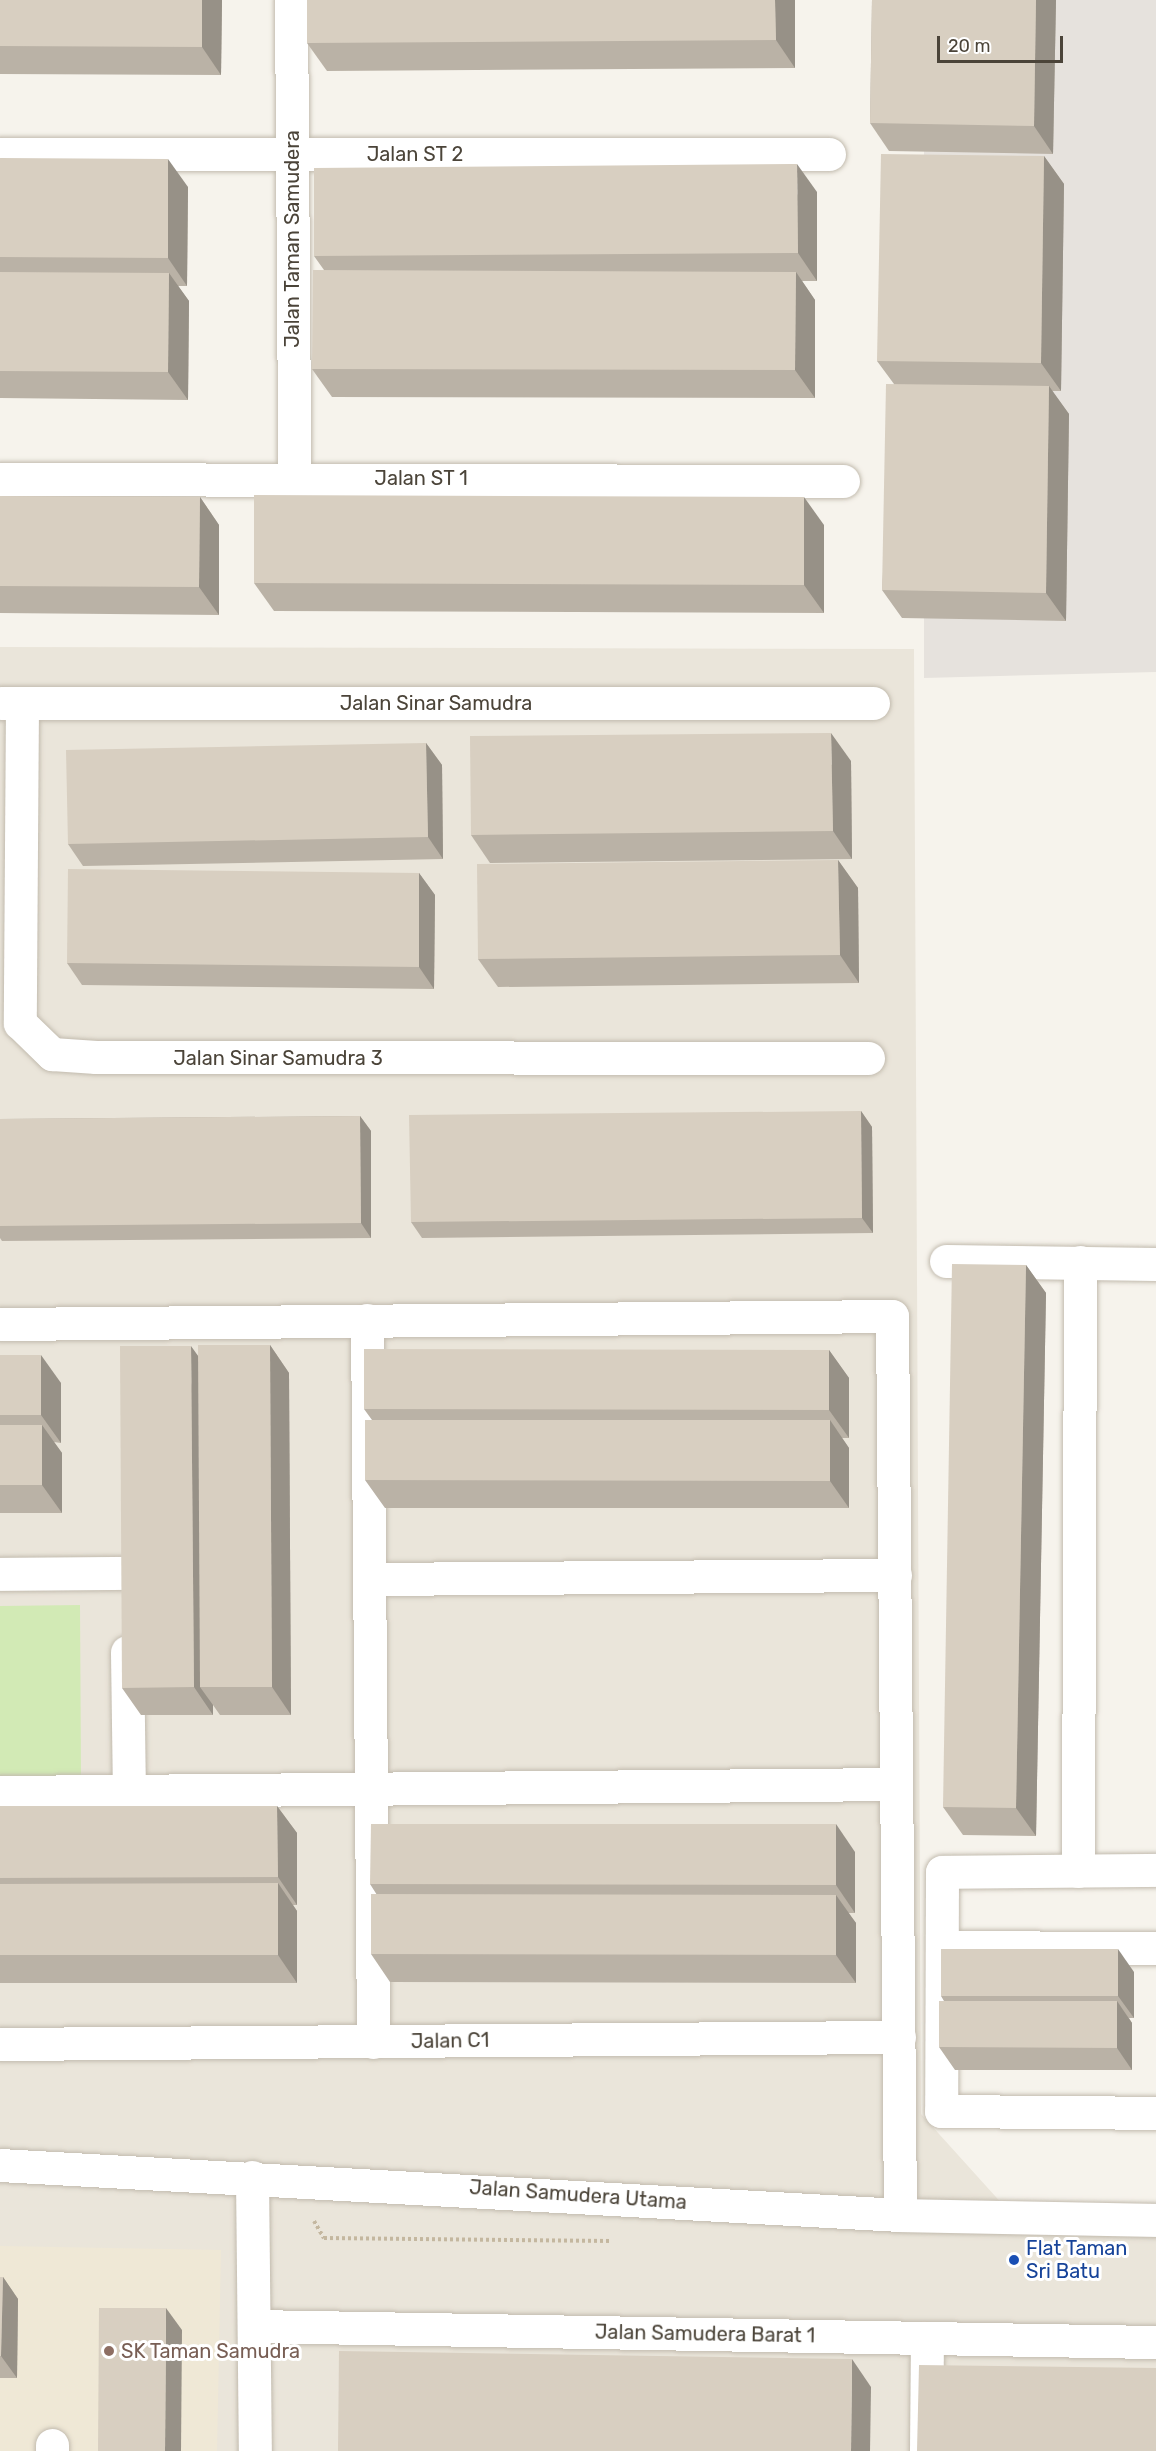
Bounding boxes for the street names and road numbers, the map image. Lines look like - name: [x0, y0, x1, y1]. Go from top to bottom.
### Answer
- street label: Jalan Taman Samudera: [280, 130, 304, 348]
- street label: Jalan ST 2: [366, 142, 464, 166]
- street label: Jalan ST 1: [374, 466, 468, 490]
- street label: Jalan Sinar Samudra: [339, 691, 533, 715]
- street label: Jalan Sinar Samudra 3: [173, 1046, 383, 1070]
- street label: Jalan C1: [411, 2028, 489, 2054]
- street label: Jalan Samudera Utama: [468, 2175, 688, 2215]
- street label: Jalan Samudera Barat 1: [595, 2320, 815, 2348]

